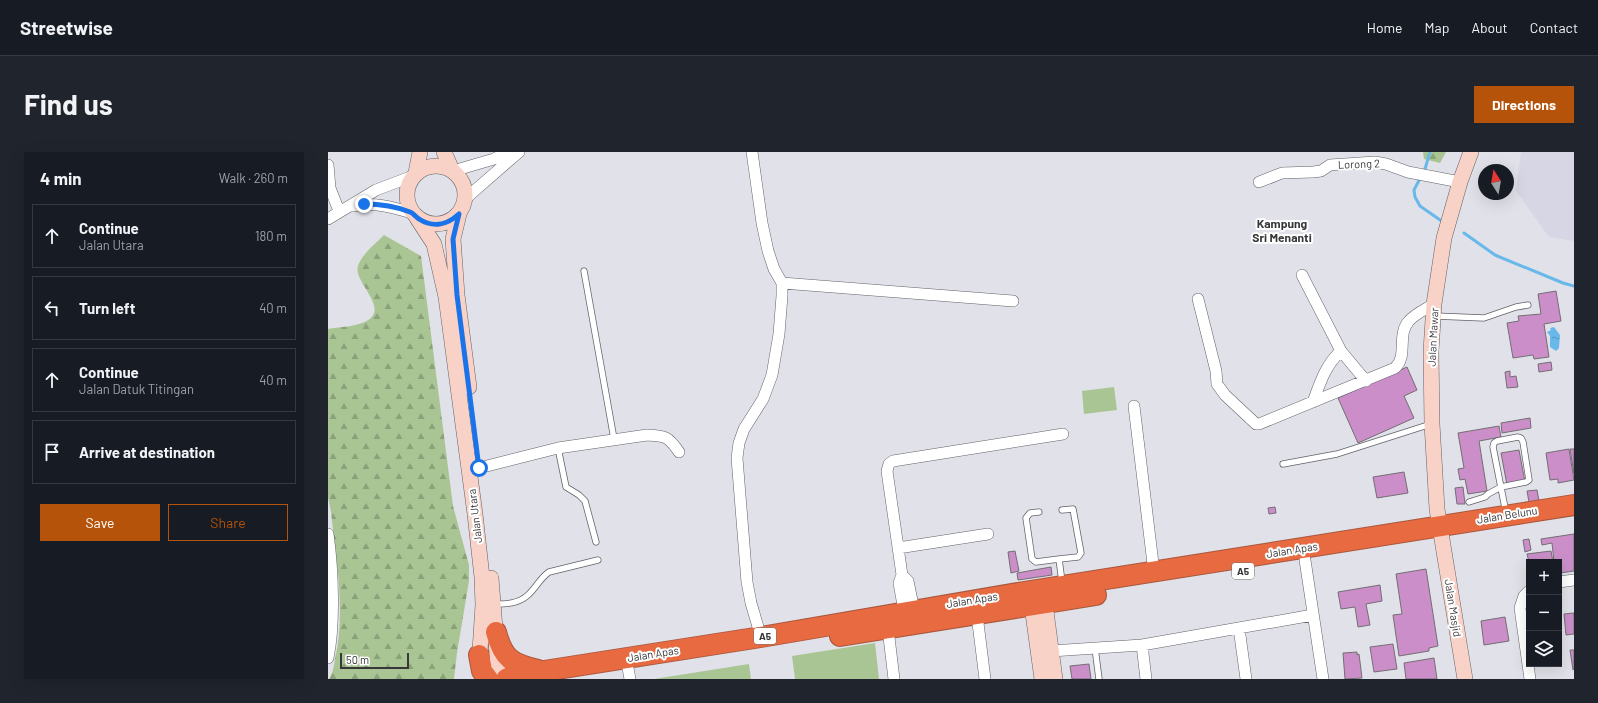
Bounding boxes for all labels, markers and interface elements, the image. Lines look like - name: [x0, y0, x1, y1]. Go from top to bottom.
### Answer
- text: Streetwise: [20, 16, 113, 39]
- text: Home: [1367, 19, 1403, 36]
- text: Map: [1425, 19, 1449, 36]
- text: About: [1471, 19, 1508, 36]
- text: Contact: [1530, 19, 1578, 36]
- button: Directions: [1474, 86, 1574, 123]
- text: Find us: [24, 87, 113, 121]
- street label: Lorong 2: [1338, 156, 1380, 171]
- north arrow: [1478, 164, 1514, 200]
- text: 4 min: [40, 168, 82, 188]
- text: Walk · 260 m: [219, 170, 288, 186]
- route end: [355, 195, 373, 213]
- district label: Kampung Sri Menanti: [1252, 216, 1312, 244]
- text: Continue: [79, 219, 139, 237]
- icon: ahead: [41, 225, 63, 247]
- text: 180 m: [255, 228, 287, 244]
- text: Jalan Utara: [79, 237, 144, 253]
- icon: left: [41, 297, 63, 319]
- text: Turn left: [79, 299, 135, 317]
- text: 40 m: [259, 300, 287, 316]
- street label: Jalan Mawar: [1424, 307, 1441, 367]
- text: Continue: [79, 363, 139, 381]
- icon: ahead: [41, 369, 63, 391]
- text: 40 m: [259, 372, 287, 388]
- text: Jalan Datuk Titingan: [79, 381, 194, 397]
- icon: arrive: [41, 441, 63, 463]
- text: Arrive at destination: [79, 443, 215, 461]
- route start: [470, 459, 488, 477]
- street label: Jalan Utara: [465, 488, 484, 544]
- street label: Jalan Belunu: [1476, 503, 1538, 526]
- button: Save: [40, 504, 160, 541]
- button: Share: [168, 504, 288, 541]
- street label: Jalan Apas: [1265, 539, 1319, 560]
- map controls: [1526, 559, 1562, 667]
- button: +: [1526, 559, 1562, 595]
- road number: A5: [1232, 563, 1254, 579]
- street label: Jalan Masjid: [1442, 578, 1464, 638]
- street label: Jalan Apas: [945, 589, 999, 610]
- button: −: [1526, 595, 1562, 631]
- road number: A5: [754, 628, 776, 644]
- button: layers: [1526, 631, 1562, 667]
- street label: Jalan Apas: [626, 643, 680, 664]
- scale bar: [340, 651, 409, 670]
- text: 50 m: [346, 653, 369, 666]

